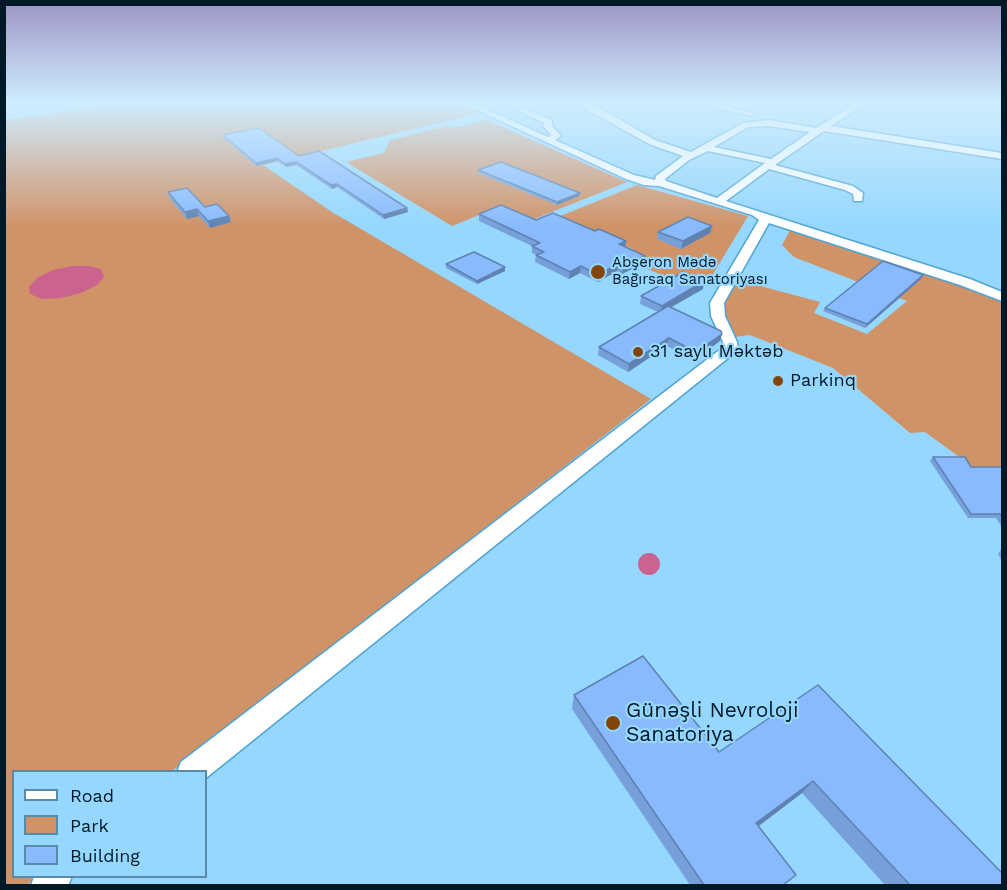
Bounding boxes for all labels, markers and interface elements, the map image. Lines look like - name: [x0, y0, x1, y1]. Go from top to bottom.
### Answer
- place label: Abşeron Mədə Bağırsaq Sanatoriyası: [612, 254, 768, 289]
- marker: Abşeron Mədə Bağırsaq Sanatoriyası: [589, 263, 607, 281]
- place label: 31 saylı Məktəb: [650, 341, 783, 363]
- marker: 31 saylı Məktəb: [631, 345, 645, 359]
- place label: Parkinq: [790, 370, 856, 392]
- marker: Parkinq: [771, 374, 785, 388]
- place label: Günəşli Nevroloji Sanatoriya: [626, 698, 798, 748]
- marker: Günəşli Nevroloji Sanatoriya: [604, 714, 622, 732]
- legend: [12, 770, 207, 878]
- text: Road: [70, 785, 114, 806]
- text: Park: [70, 815, 109, 836]
- text: Building: [70, 845, 140, 866]

